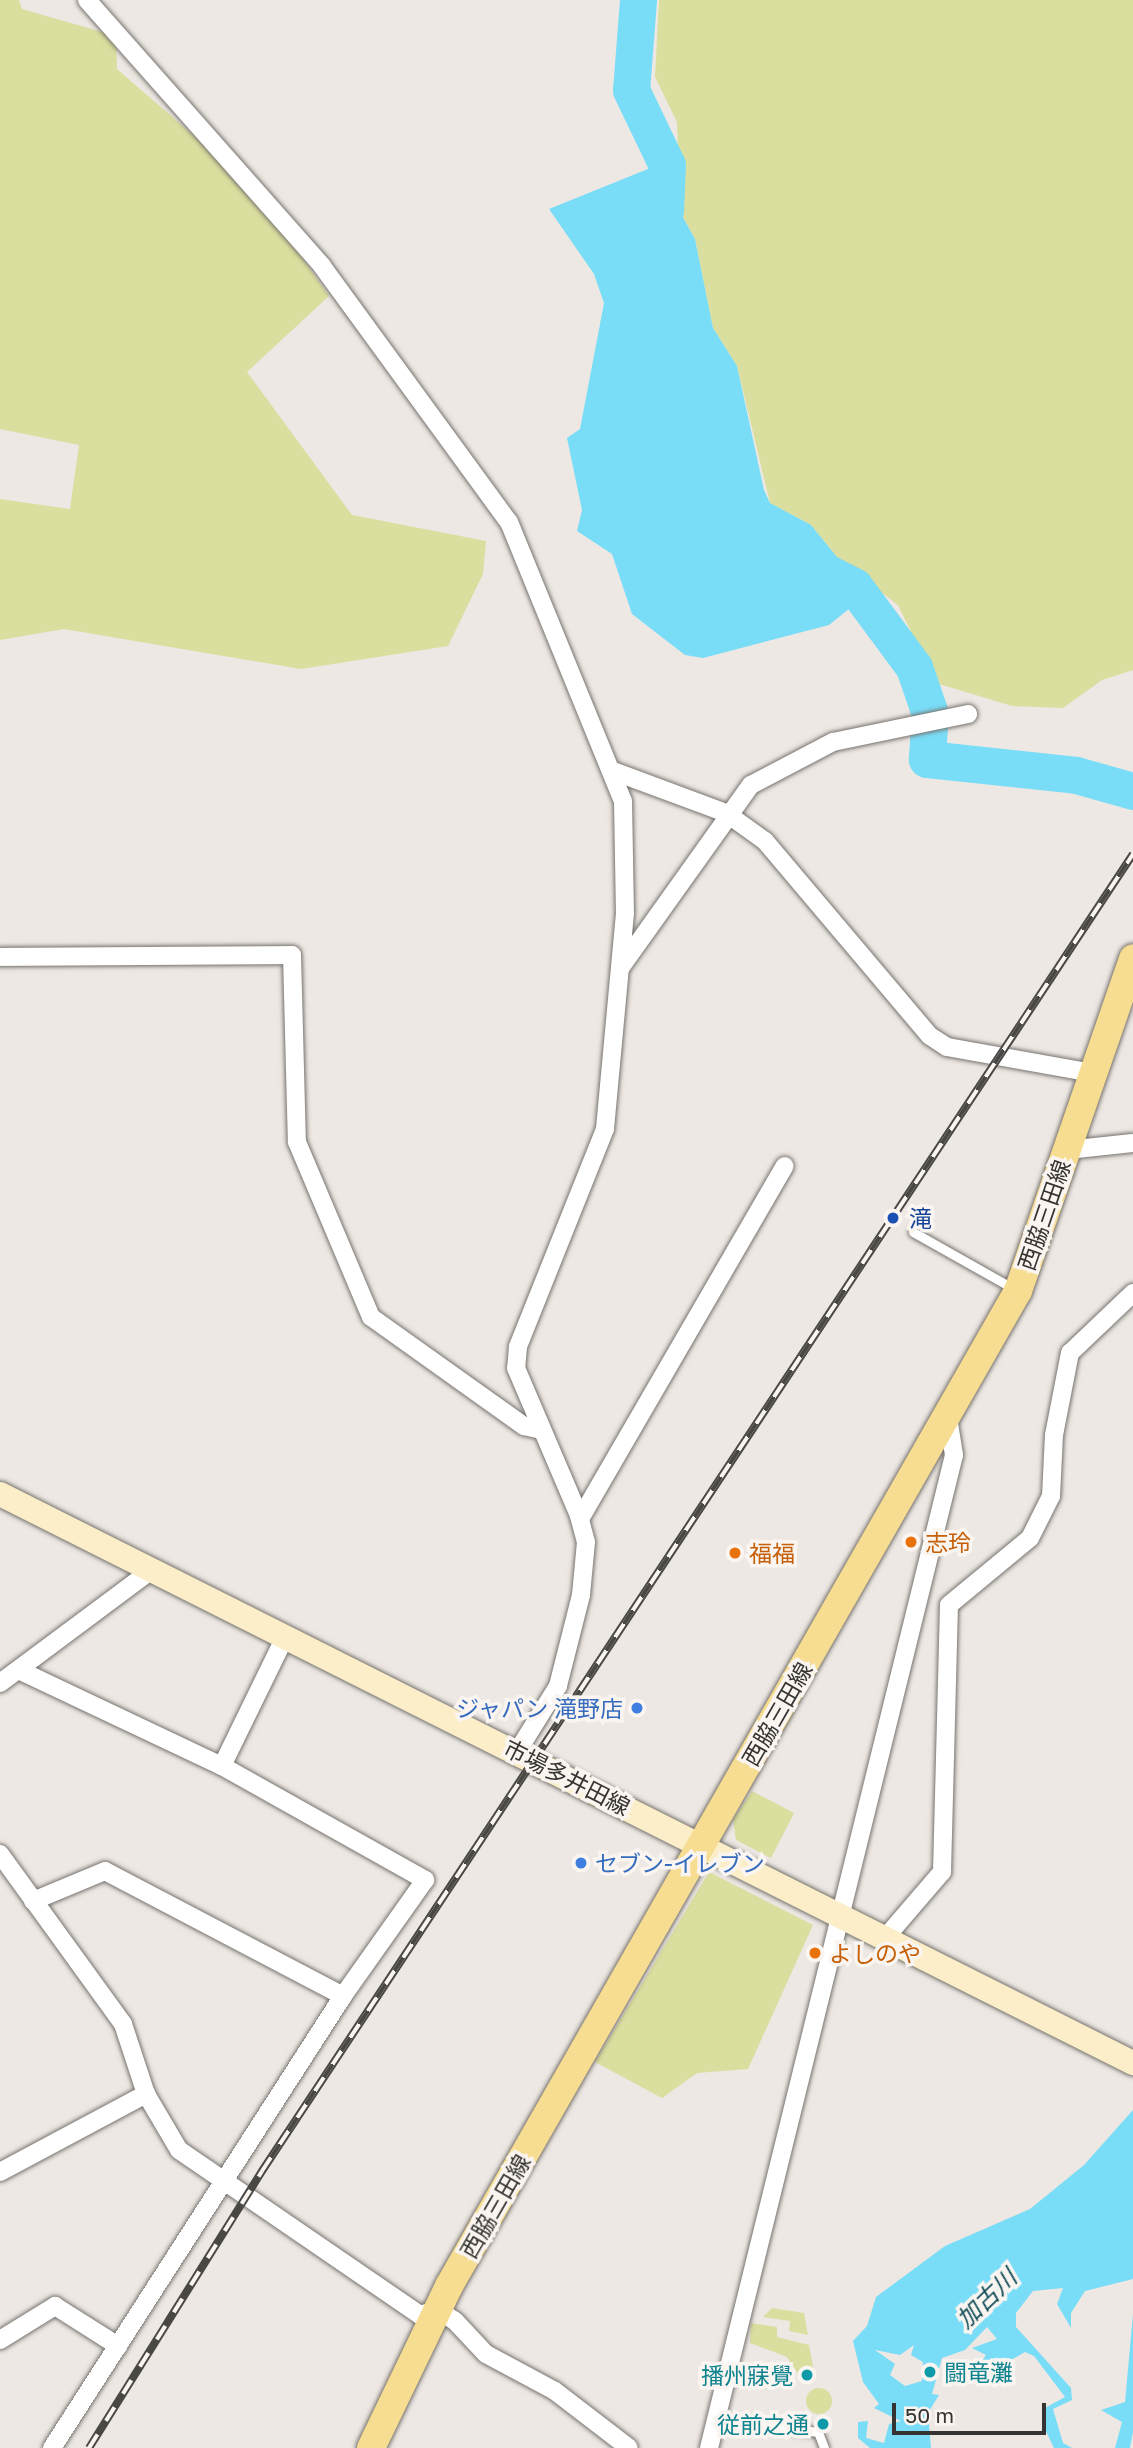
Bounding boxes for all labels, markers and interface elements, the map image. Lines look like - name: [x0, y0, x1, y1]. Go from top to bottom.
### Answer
- street label: 西脇三田線: [1012, 1156, 1076, 1274]
- place label: 滝: [909, 1204, 932, 1232]
- marker: 滝: [883, 1208, 903, 1228]
- place label: 志玲: [925, 1528, 971, 1556]
- marker: 志玲: [903, 1534, 919, 1550]
- place label: 福福: [749, 1539, 795, 1567]
- marker: 福福: [727, 1545, 743, 1561]
- street label: 西脇三田線: [736, 1657, 818, 1771]
- place label: ジャパン 滝野店: [456, 1694, 623, 1722]
- marker: ジャパン 滝野店: [629, 1700, 645, 1716]
- street label: 市場多井田線: [499, 1733, 635, 1821]
- place label: セブン-イレブン: [595, 1849, 765, 1877]
- marker: セブン-イレブン: [573, 1855, 589, 1871]
- place label: よしのや: [829, 1939, 921, 1967]
- marker: よしのや: [807, 1945, 823, 1961]
- street label: 西脇三田線: [454, 2149, 536, 2263]
- water label: 加古川: [950, 2263, 1022, 2333]
- place label: 闘竜灘: [944, 2358, 1013, 2386]
- place label: 播州寐覺: [701, 2361, 793, 2389]
- marker: 闘竜灘: [922, 2364, 938, 2380]
- marker: 播州寐覺: [799, 2367, 815, 2383]
- scale bar: [895, 2388, 1049, 2432]
- text: 50 m: [905, 2402, 954, 2428]
- place label: 従前之通: [717, 2410, 809, 2438]
- marker: 従前之通: [815, 2416, 831, 2432]

